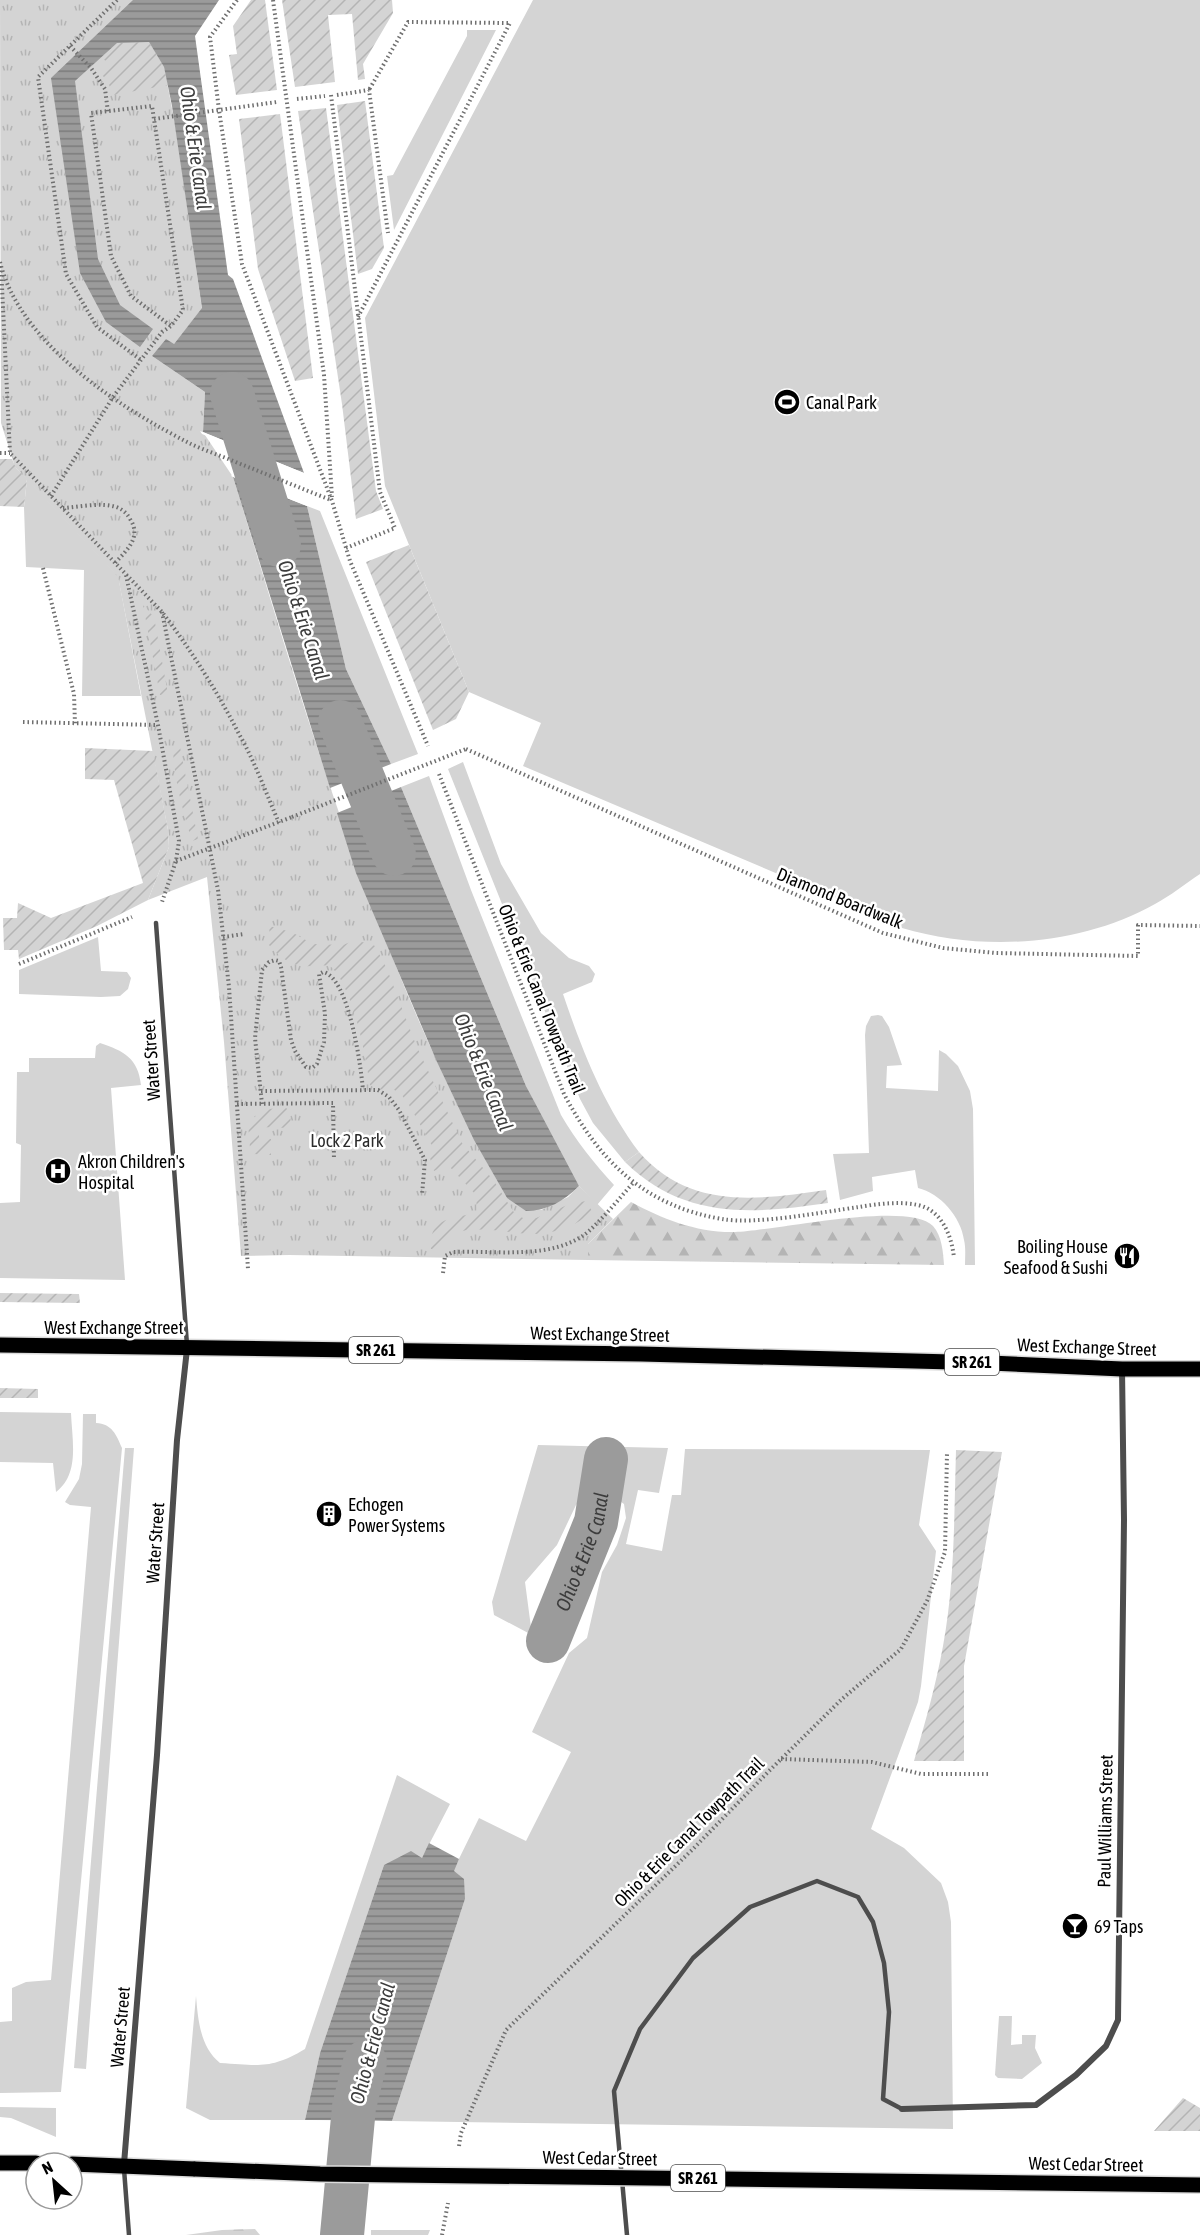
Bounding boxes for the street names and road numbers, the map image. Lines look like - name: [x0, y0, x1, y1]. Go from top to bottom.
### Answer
- street label: Diamond Boardwalk: [774, 863, 906, 933]
- street label: Ohio & Erie Canal Towpath Trail: [494, 901, 590, 1097]
- street label: Water Street: [138, 1019, 164, 1101]
- street label: West Exchange Street: [44, 1317, 184, 1338]
- street label: West Exchange Street: [530, 1322, 670, 1346]
- street label: West Exchange Street: [1017, 1334, 1157, 1360]
- road number: SR 261: [349, 1337, 403, 1363]
- road number: SR 261: [945, 1349, 999, 1375]
- street label: Water Street: [142, 1502, 168, 1584]
- street label: Ohio & Erie Canal Towpath Trail: [610, 1753, 768, 1911]
- street label: Paul Williams Street: [1093, 1754, 1117, 1888]
- street label: Water Street: [106, 1986, 134, 2068]
- street label: West Cedar Street: [542, 2146, 658, 2170]
- street label: West Cedar Street: [1028, 2152, 1144, 2176]
- road number: SR 261: [671, 2165, 725, 2191]

